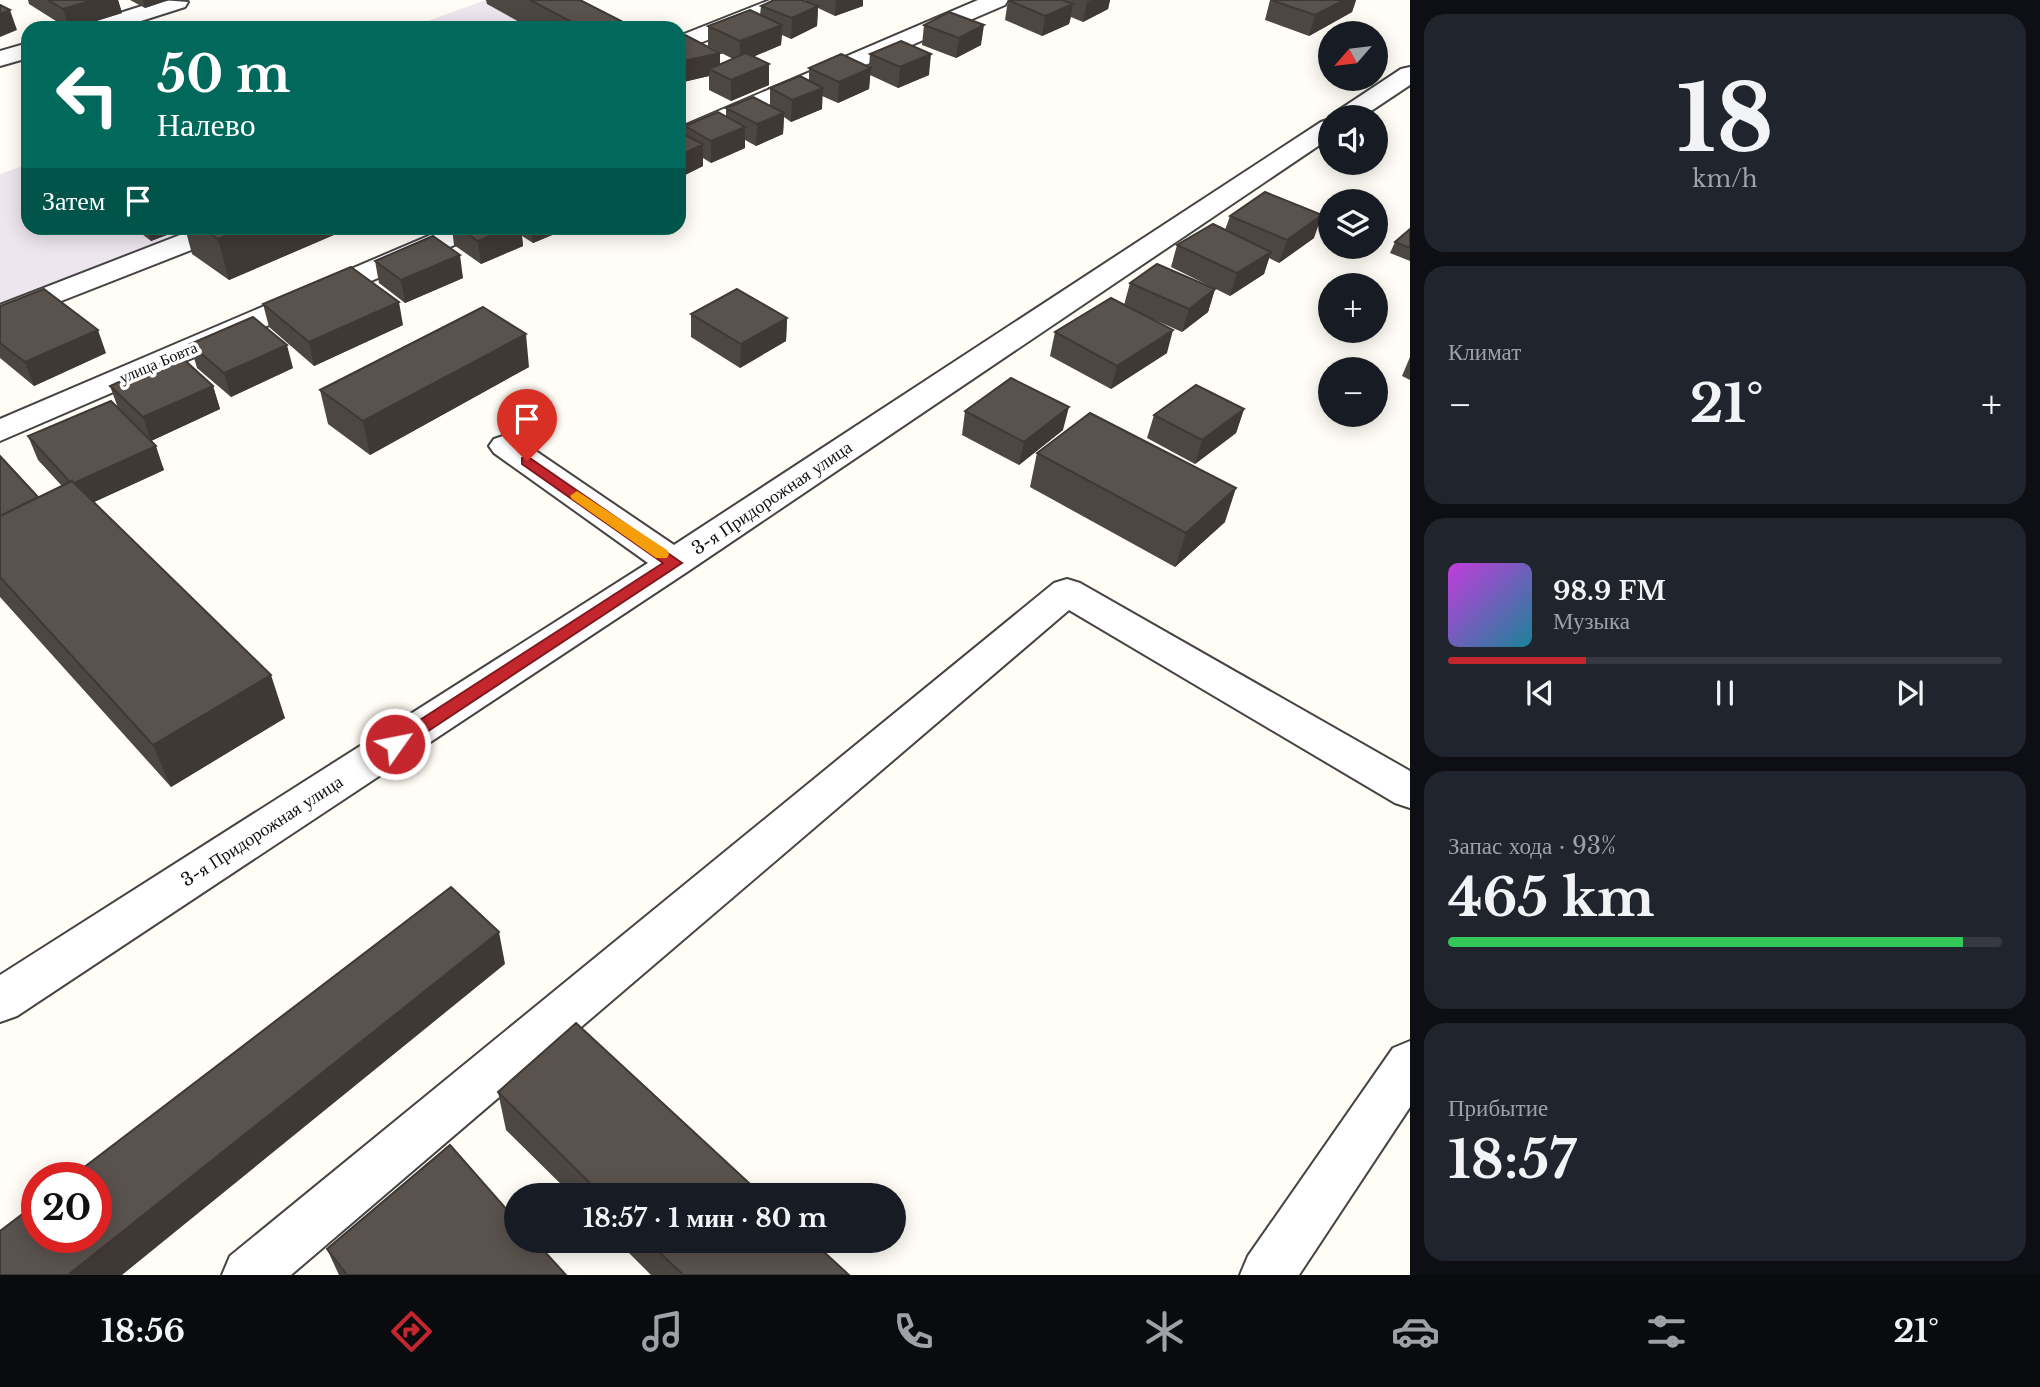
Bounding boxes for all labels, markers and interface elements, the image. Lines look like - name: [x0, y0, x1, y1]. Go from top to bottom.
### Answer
- north arrow: [1318, 21, 1388, 91]
- map controls: [1318, 21, 1388, 427]
- text: 50 m: [157, 44, 290, 105]
- icon: left: [42, 49, 133, 140]
- text: 18: [1676, 63, 1774, 176]
- text: Налево: [157, 105, 256, 145]
- button: sound: [1318, 105, 1388, 175]
- text: km/h: [1692, 165, 1758, 193]
- icon: arrive: [119, 182, 157, 220]
- text: Затем: [42, 185, 105, 217]
- button: layers: [1318, 189, 1388, 259]
- button: +: [1318, 273, 1388, 343]
- street label: улица Бовта: [116, 337, 200, 387]
- text: Климат: [1448, 338, 1521, 366]
- button: −: [1318, 357, 1388, 427]
- text: 21°: [1690, 372, 1764, 436]
- text: −: [1448, 381, 1472, 428]
- text: +: [1981, 381, 2002, 428]
- pin: [497, 389, 557, 461]
- icon: arrive: [508, 400, 546, 438]
- street label: 3-я Придорожная улица: [688, 436, 856, 560]
- text: 98.9 FM: [1553, 575, 1666, 607]
- text: Музыка: [1553, 607, 1630, 635]
- icon: previous: [1521, 674, 1559, 712]
- icon: pause: [1706, 674, 1744, 712]
- icon: next: [1891, 674, 1929, 712]
- position arrow: [358, 707, 432, 781]
- street label: 3-я Придорожная улица: [177, 771, 347, 891]
- text: Запас хода · 93%: [1448, 832, 1616, 860]
- text: 465 km: [1448, 866, 1654, 930]
- text: Прибытие: [1448, 1094, 1548, 1122]
- text: 18:57: [1448, 1128, 1576, 1192]
- speed limit sign: 20: [21, 1162, 112, 1253]
- text: 18:57 · 1 мин · 80 m: [583, 1202, 827, 1234]
- icon: directions: [387, 1307, 436, 1356]
- icon: music: [638, 1307, 687, 1356]
- icon: phone: [889, 1307, 938, 1356]
- icon: climate: [1140, 1307, 1189, 1356]
- icon: car: [1391, 1307, 1440, 1356]
- icon: filters: [1642, 1307, 1691, 1356]
- text: 18:56: [101, 1311, 185, 1351]
- text: 21°: [1893, 1311, 1939, 1351]

